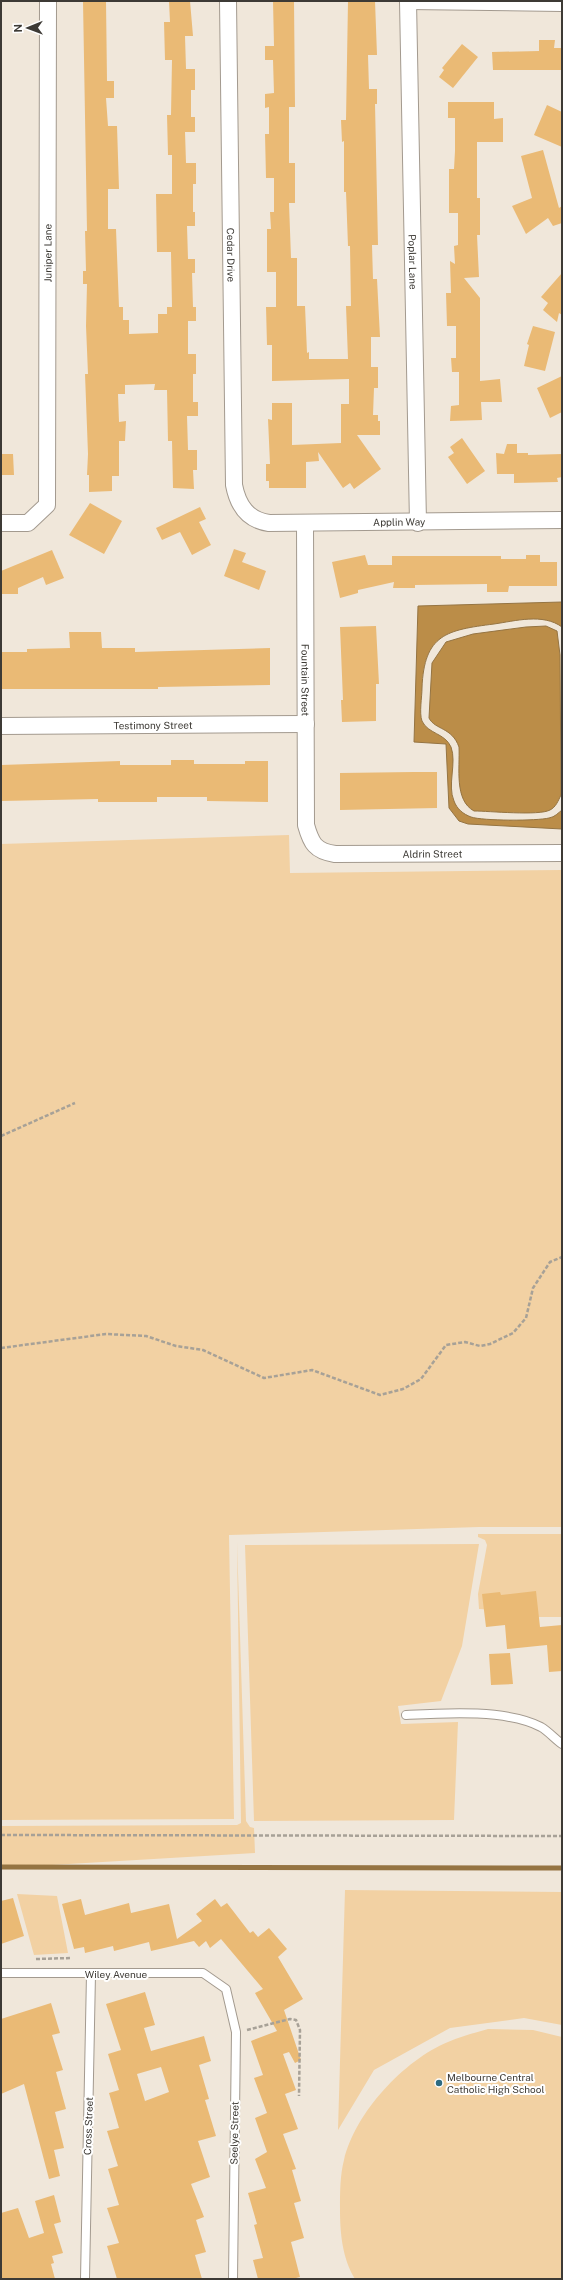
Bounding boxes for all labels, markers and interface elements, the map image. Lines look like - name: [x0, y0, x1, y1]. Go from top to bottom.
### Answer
- north arrow: [8, 8, 48, 48]
- text: N: [12, 24, 24, 33]
- street label: Juniper Lane: [41, 223, 54, 283]
- street label: Cedar Drive: [225, 228, 237, 283]
- street label: Poplar Lane: [406, 234, 420, 290]
- street label: Applin Way: [373, 515, 426, 528]
- street label: Fountain Street: [299, 644, 312, 716]
- street label: Testimony Street: [113, 719, 193, 731]
- street label: Aldrin Street: [402, 847, 462, 860]
- street label: Wiley Avenue: [85, 1968, 148, 1980]
- place label: Melbourne Central Catholic High School: [447, 2071, 544, 2095]
- marker: Melbourne Central Catholic High School: [434, 2078, 444, 2088]
- street label: Cross Street: [81, 2097, 95, 2155]
- street label: Seelye Street: [227, 2101, 241, 2165]

